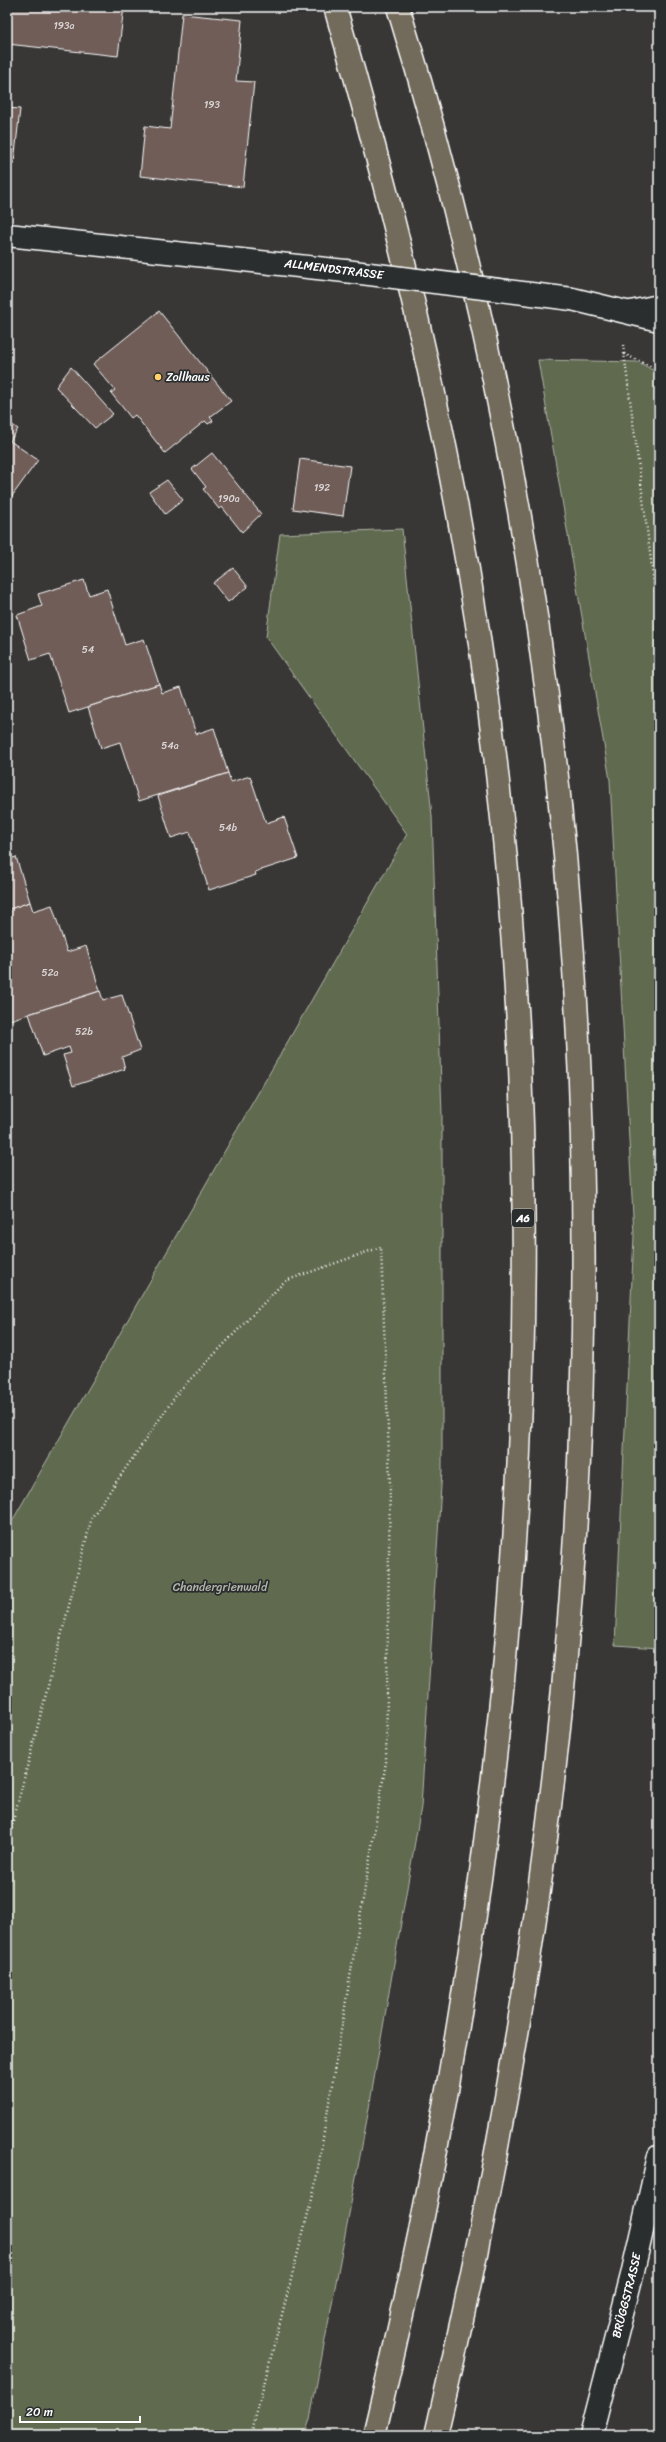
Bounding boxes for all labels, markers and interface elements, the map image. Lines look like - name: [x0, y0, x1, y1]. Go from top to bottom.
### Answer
- house number: 193a: [54, 17, 74, 35]
- house number: 193: [204, 96, 220, 114]
- street label: ALLMENDSTRASSE: [282, 252, 386, 286]
- place label: Zollhaus: [166, 366, 210, 388]
- marker: Zollhaus: [153, 372, 163, 382]
- house number: 192: [314, 479, 330, 497]
- house number: 190a: [218, 490, 240, 508]
- house number: 54: [82, 641, 94, 659]
- house number: 54a: [161, 737, 179, 755]
- house number: 54b: [219, 819, 237, 837]
- house number: 52a: [42, 964, 58, 982]
- house number: 52b: [75, 1023, 93, 1041]
- road number: A6: [512, 1209, 534, 1227]
- park label: Chandergrienwald: [173, 1576, 269, 1598]
- street label: BRÜGGSTRASSE: [605, 2249, 648, 2340]
- scale bar: [20, 2398, 140, 2424]
- text: 20 m: [26, 2401, 53, 2423]

